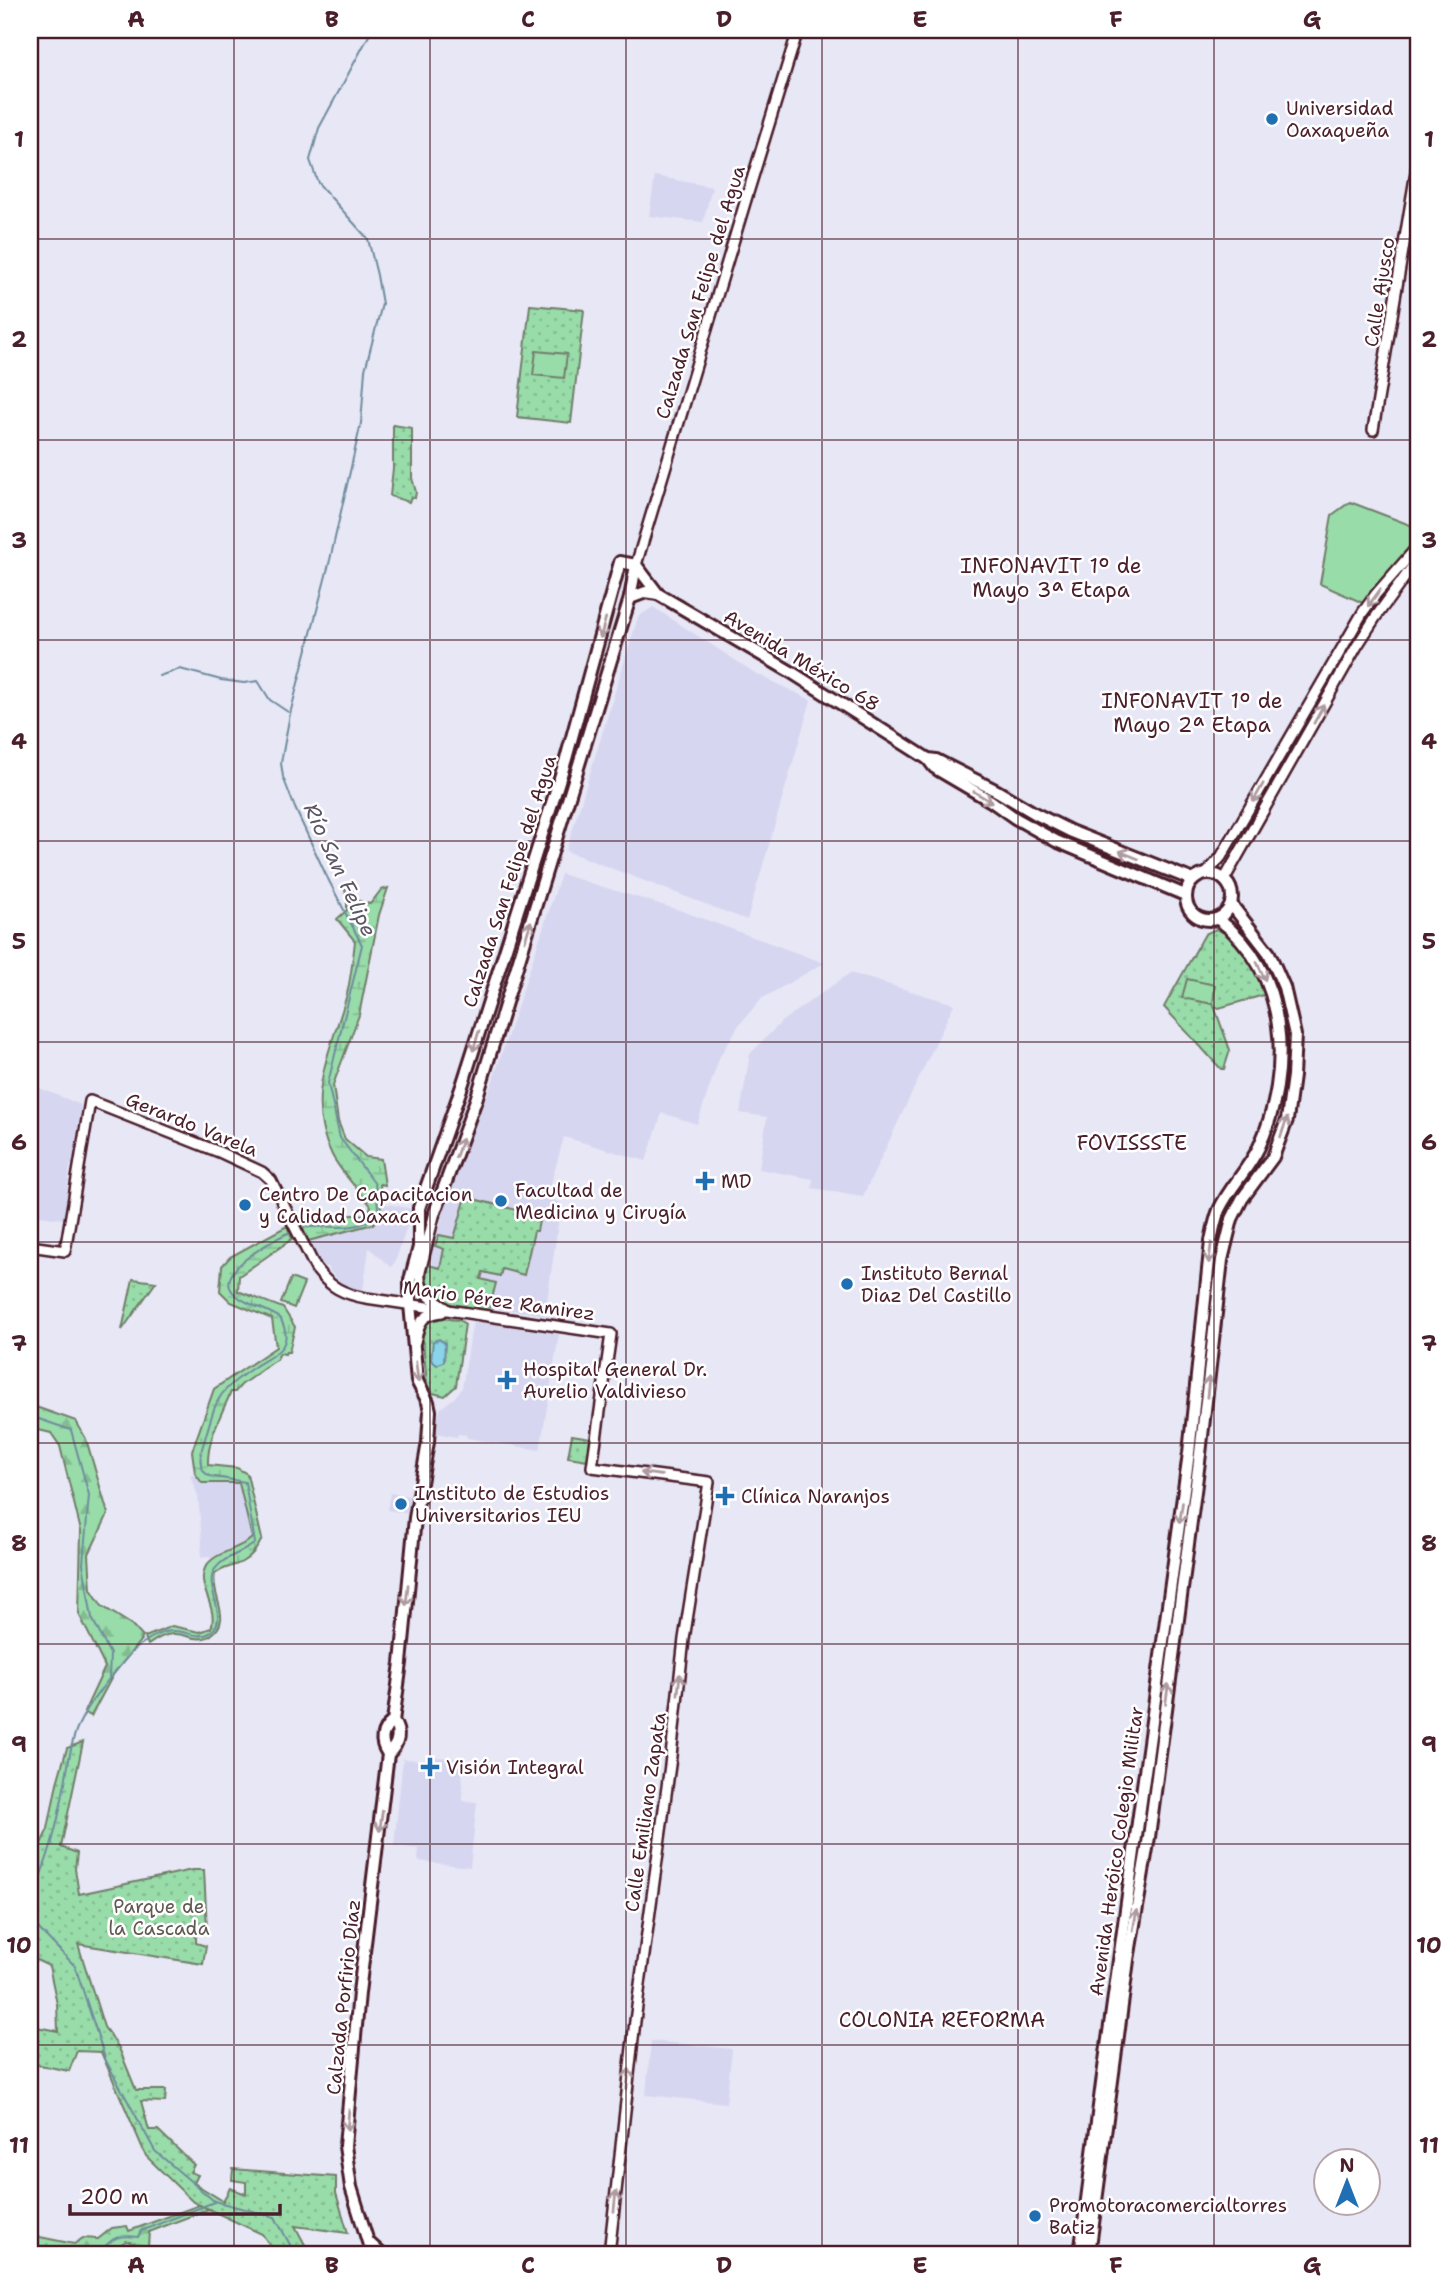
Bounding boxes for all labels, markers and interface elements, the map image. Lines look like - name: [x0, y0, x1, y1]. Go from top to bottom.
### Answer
- text: A: [127, 4, 145, 34]
- text: B: [325, 4, 339, 34]
- text: C: [521, 4, 535, 34]
- text: D: [716, 4, 732, 34]
- text: E: [912, 4, 928, 34]
- text: F: [1109, 4, 1123, 34]
- text: G: [1303, 4, 1322, 34]
- place label: Universidad Oaxaqueña: [1286, 96, 1394, 143]
- marker: Universidad Oaxaqueña: [1264, 111, 1280, 127]
- text: 1: [14, 124, 24, 154]
- text: 1: [1424, 124, 1434, 154]
- street label: Calzada San Felipe del Agua: [650, 162, 751, 422]
- street label: Calle Ajusco: [1358, 235, 1401, 349]
- text: 2: [11, 324, 27, 354]
- text: 2: [1421, 324, 1437, 354]
- text: 3: [11, 525, 27, 555]
- text: 3: [1421, 525, 1437, 555]
- district label: INFONAVIT 1º de Mayo 3ª Etapa: [960, 552, 1142, 604]
- one-way arrow: [1367, 588, 1381, 607]
- street label: Avenida México 68: [719, 604, 884, 717]
- one-way arrow: [596, 617, 609, 639]
- district label: INFONAVIT 1º de Mayo 2ª Etapa: [1101, 687, 1283, 739]
- one-way arrow: [1312, 705, 1326, 725]
- text: 4: [11, 726, 27, 756]
- text: 4: [1421, 726, 1437, 756]
- street label: Calzada San Felipe del Agua: [457, 752, 562, 1011]
- one-way arrow: [1251, 783, 1265, 803]
- one-way arrow: [973, 790, 993, 804]
- water label: Río San Felipe: [297, 799, 383, 941]
- one-way arrow: [1119, 848, 1140, 861]
- one-way arrow: [523, 921, 535, 943]
- text: 5: [12, 926, 26, 956]
- text: 5: [1422, 926, 1436, 956]
- one-way arrow: [1255, 960, 1268, 981]
- one-way arrow: [469, 1030, 482, 1052]
- street label: Gerardo Varela: [122, 1087, 262, 1162]
- one-way arrow: [1279, 1116, 1291, 1138]
- text: 6: [11, 1127, 27, 1157]
- text: 6: [1421, 1127, 1437, 1157]
- district label: FOVISSSTE: [1077, 1129, 1187, 1157]
- one-way arrow: [454, 1137, 466, 1159]
- place label: MD: [721, 1169, 752, 1194]
- marker: MD: [695, 1171, 715, 1191]
- place label: Facultad de Medicina y Cirugía: [515, 1178, 687, 1225]
- place label: Centro De Capacitacion y Calidad Oaxaca: [259, 1182, 473, 1229]
- marker: Facultad de Medicina y Cirugía: [493, 1193, 509, 1209]
- marker: Centro De Capacitacion y Calidad Oaxaca: [237, 1197, 253, 1213]
- one-way arrow: [1203, 1241, 1216, 1263]
- place label: Instituto Bernal Diaz Del Castillo: [861, 1261, 1011, 1308]
- street label: Mario Pérez Ramirez: [401, 1275, 597, 1326]
- marker: Instituto Bernal Diaz Del Castillo: [839, 1276, 855, 1292]
- text: 7: [11, 1328, 27, 1358]
- text: 7: [1421, 1328, 1437, 1358]
- place label: Hospital General Dr. Aurelio Valdivieso: [523, 1357, 707, 1404]
- one-way arrow: [410, 1360, 423, 1383]
- marker: Hospital General Dr. Aurelio Valdivieso: [497, 1370, 517, 1390]
- one-way arrow: [1202, 1376, 1215, 1398]
- one-way arrow: [640, 1467, 663, 1480]
- place label: Instituto de Estudios Universitarios IEU: [415, 1481, 609, 1528]
- place label: Clínica Naranjos: [741, 1484, 890, 1509]
- marker: Clínica Naranjos: [715, 1486, 735, 1506]
- marker: Instituto de Estudios Universitarios IEU: [393, 1496, 409, 1512]
- one-way arrow: [1174, 1501, 1187, 1524]
- text: 8: [11, 1528, 27, 1558]
- text: 8: [1421, 1528, 1437, 1558]
- one-way arrow: [400, 1583, 413, 1606]
- one-way arrow: [673, 1673, 686, 1696]
- one-way arrow: [1161, 1684, 1174, 1706]
- street label: Avenida Heróico Colegio Militar: [1084, 1705, 1149, 1998]
- street label: Calle Emiliano Zapata: [619, 1710, 672, 1913]
- text: 9: [11, 1729, 27, 1759]
- text: 9: [1421, 1729, 1437, 1759]
- place label: Visión Integral: [446, 1755, 584, 1780]
- marker: Visión Integral: [420, 1757, 440, 1777]
- one-way arrow: [374, 1810, 387, 1832]
- park label: Parque de la Cascada: [109, 1894, 210, 1941]
- street label: Calzada Porfirio Díaz: [321, 1898, 366, 2096]
- one-way arrow: [1129, 1909, 1142, 1932]
- text: 10: [6, 1930, 32, 1960]
- text: 10: [1416, 1930, 1442, 1960]
- district label: COLONIA REFORMA: [839, 2006, 1045, 2034]
- one-way arrow: [622, 2069, 635, 2091]
- one-way arrow: [341, 2109, 354, 2131]
- text: 11: [9, 2130, 29, 2160]
- text: 11: [1419, 2130, 1439, 2160]
- north arrow: [1312, 2148, 1382, 2218]
- text: N: [1339, 2153, 1355, 2178]
- scale bar: [70, 2172, 280, 2216]
- text: 200 m: [80, 2183, 149, 2211]
- one-way arrow: [608, 2190, 621, 2213]
- place label: Promotoracomercialtorres Batiz: [1049, 2193, 1287, 2240]
- marker: Promotoracomercialtorres Batiz: [1027, 2208, 1043, 2224]
- text: A: [127, 2250, 145, 2280]
- text: B: [325, 2250, 339, 2280]
- text: C: [521, 2250, 535, 2280]
- text: D: [716, 2250, 732, 2280]
- text: E: [912, 2250, 928, 2280]
- text: F: [1109, 2250, 1123, 2280]
- text: G: [1303, 2250, 1322, 2280]

